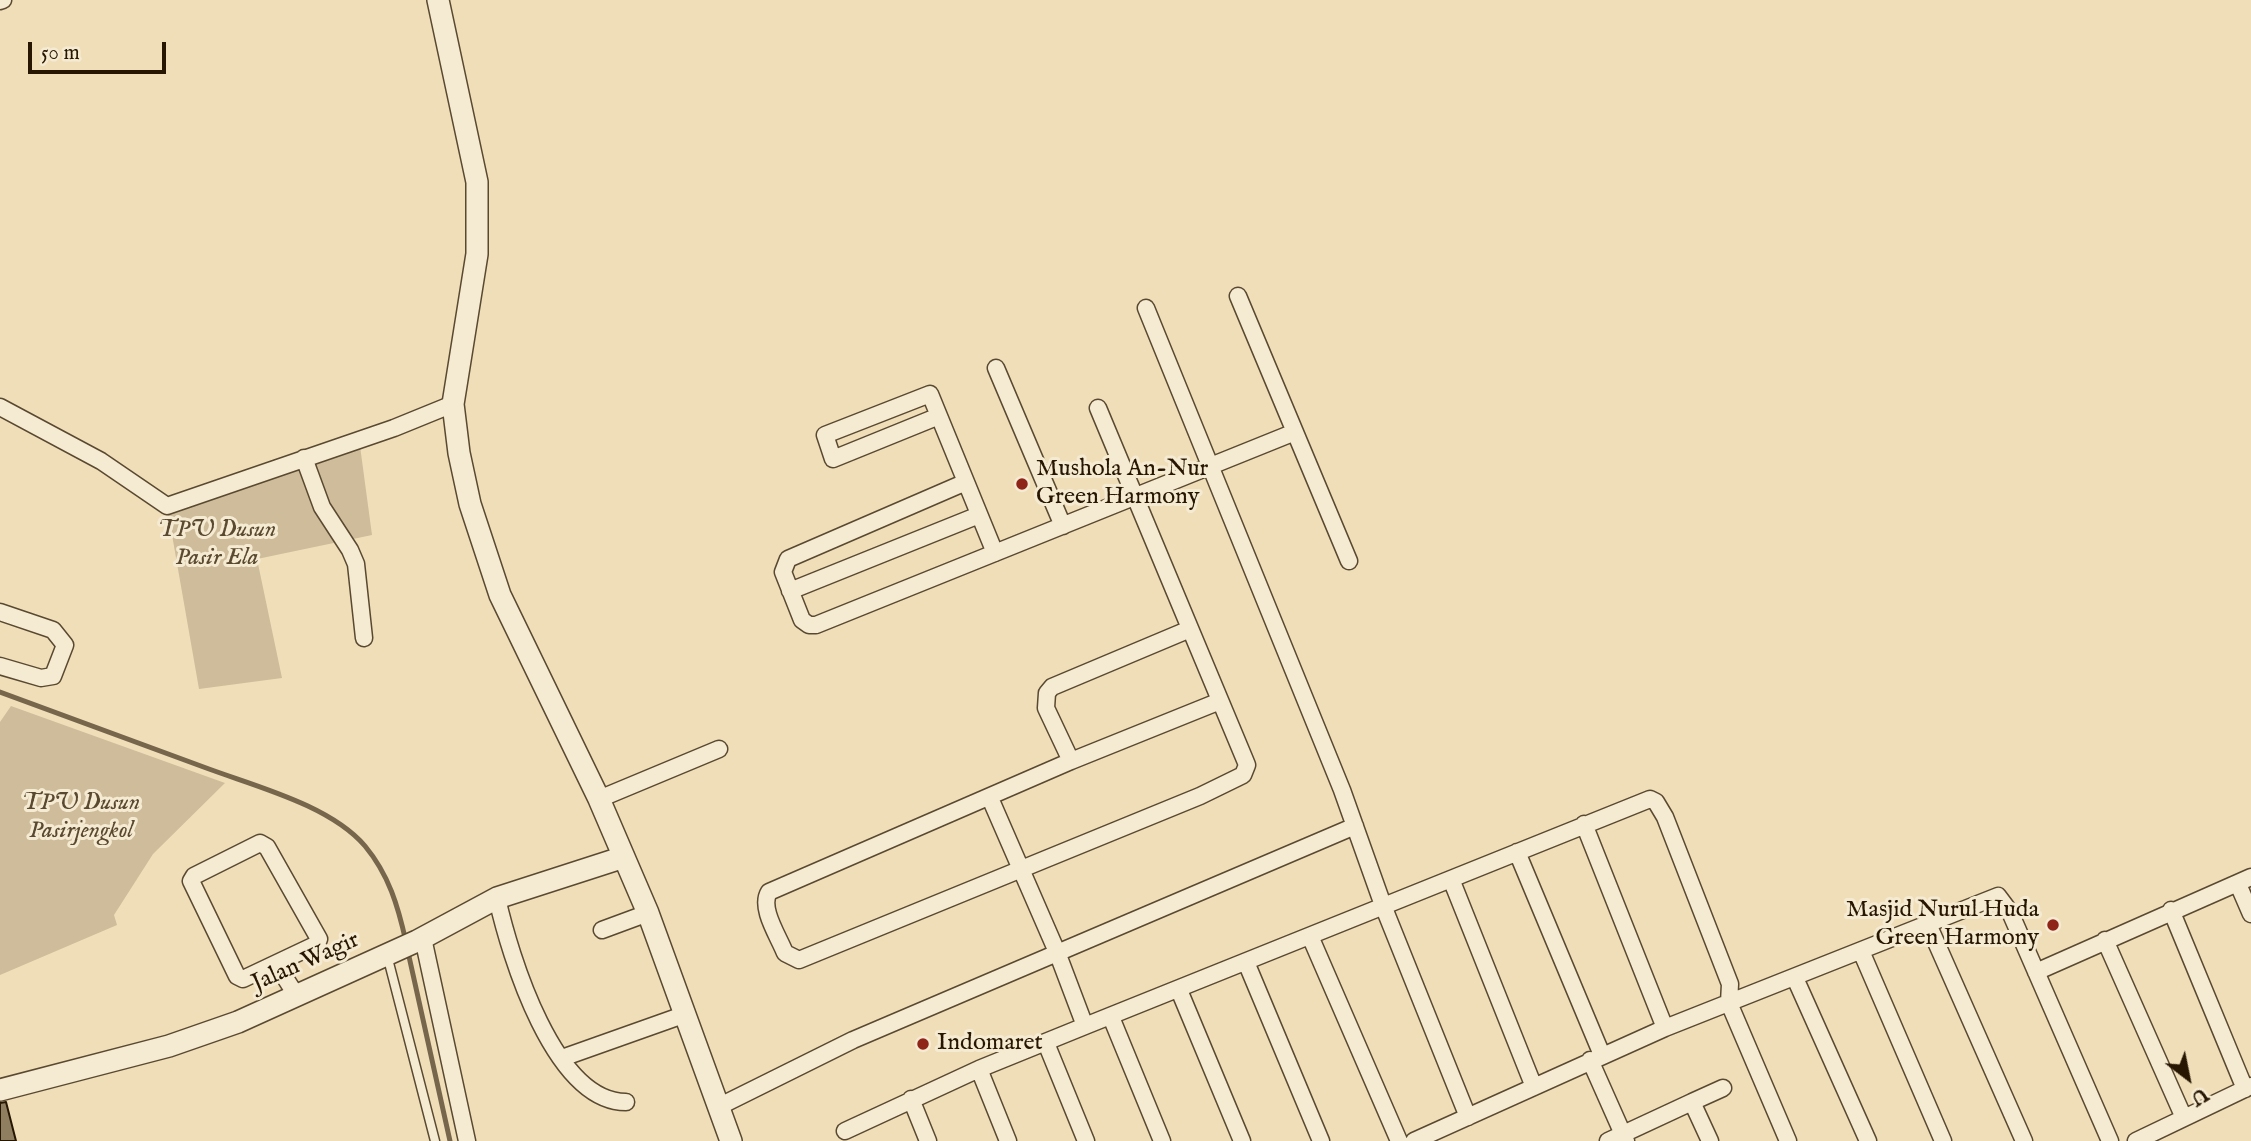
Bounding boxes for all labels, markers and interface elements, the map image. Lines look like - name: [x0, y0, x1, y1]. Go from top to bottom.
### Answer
- scale bar: [32, 28, 170, 72]
- text: 50 m: [41, 40, 80, 67]
- place label: Mushola An-Nur Green Harmony: [1036, 456, 1208, 512]
- marker: Mushola An-Nur Green Harmony: [1014, 476, 1030, 492]
- park label: TPU Dusun Pasir Ela: [158, 517, 276, 573]
- park label: TPU Dusun Pasirjengkol: [22, 790, 140, 846]
- place label: Masjid Nurul Huda Green Harmony: [1846, 897, 2039, 953]
- marker: Masjid Nurul Huda Green Harmony: [2045, 917, 2061, 933]
- street label: Jalan Wagir: [248, 927, 364, 999]
- place label: Indomaret: [937, 1030, 1043, 1058]
- marker: Indomaret: [915, 1036, 931, 1052]
- north arrow: [2153, 1043, 2223, 1113]
- text: U: [2186, 1081, 2212, 1110]

